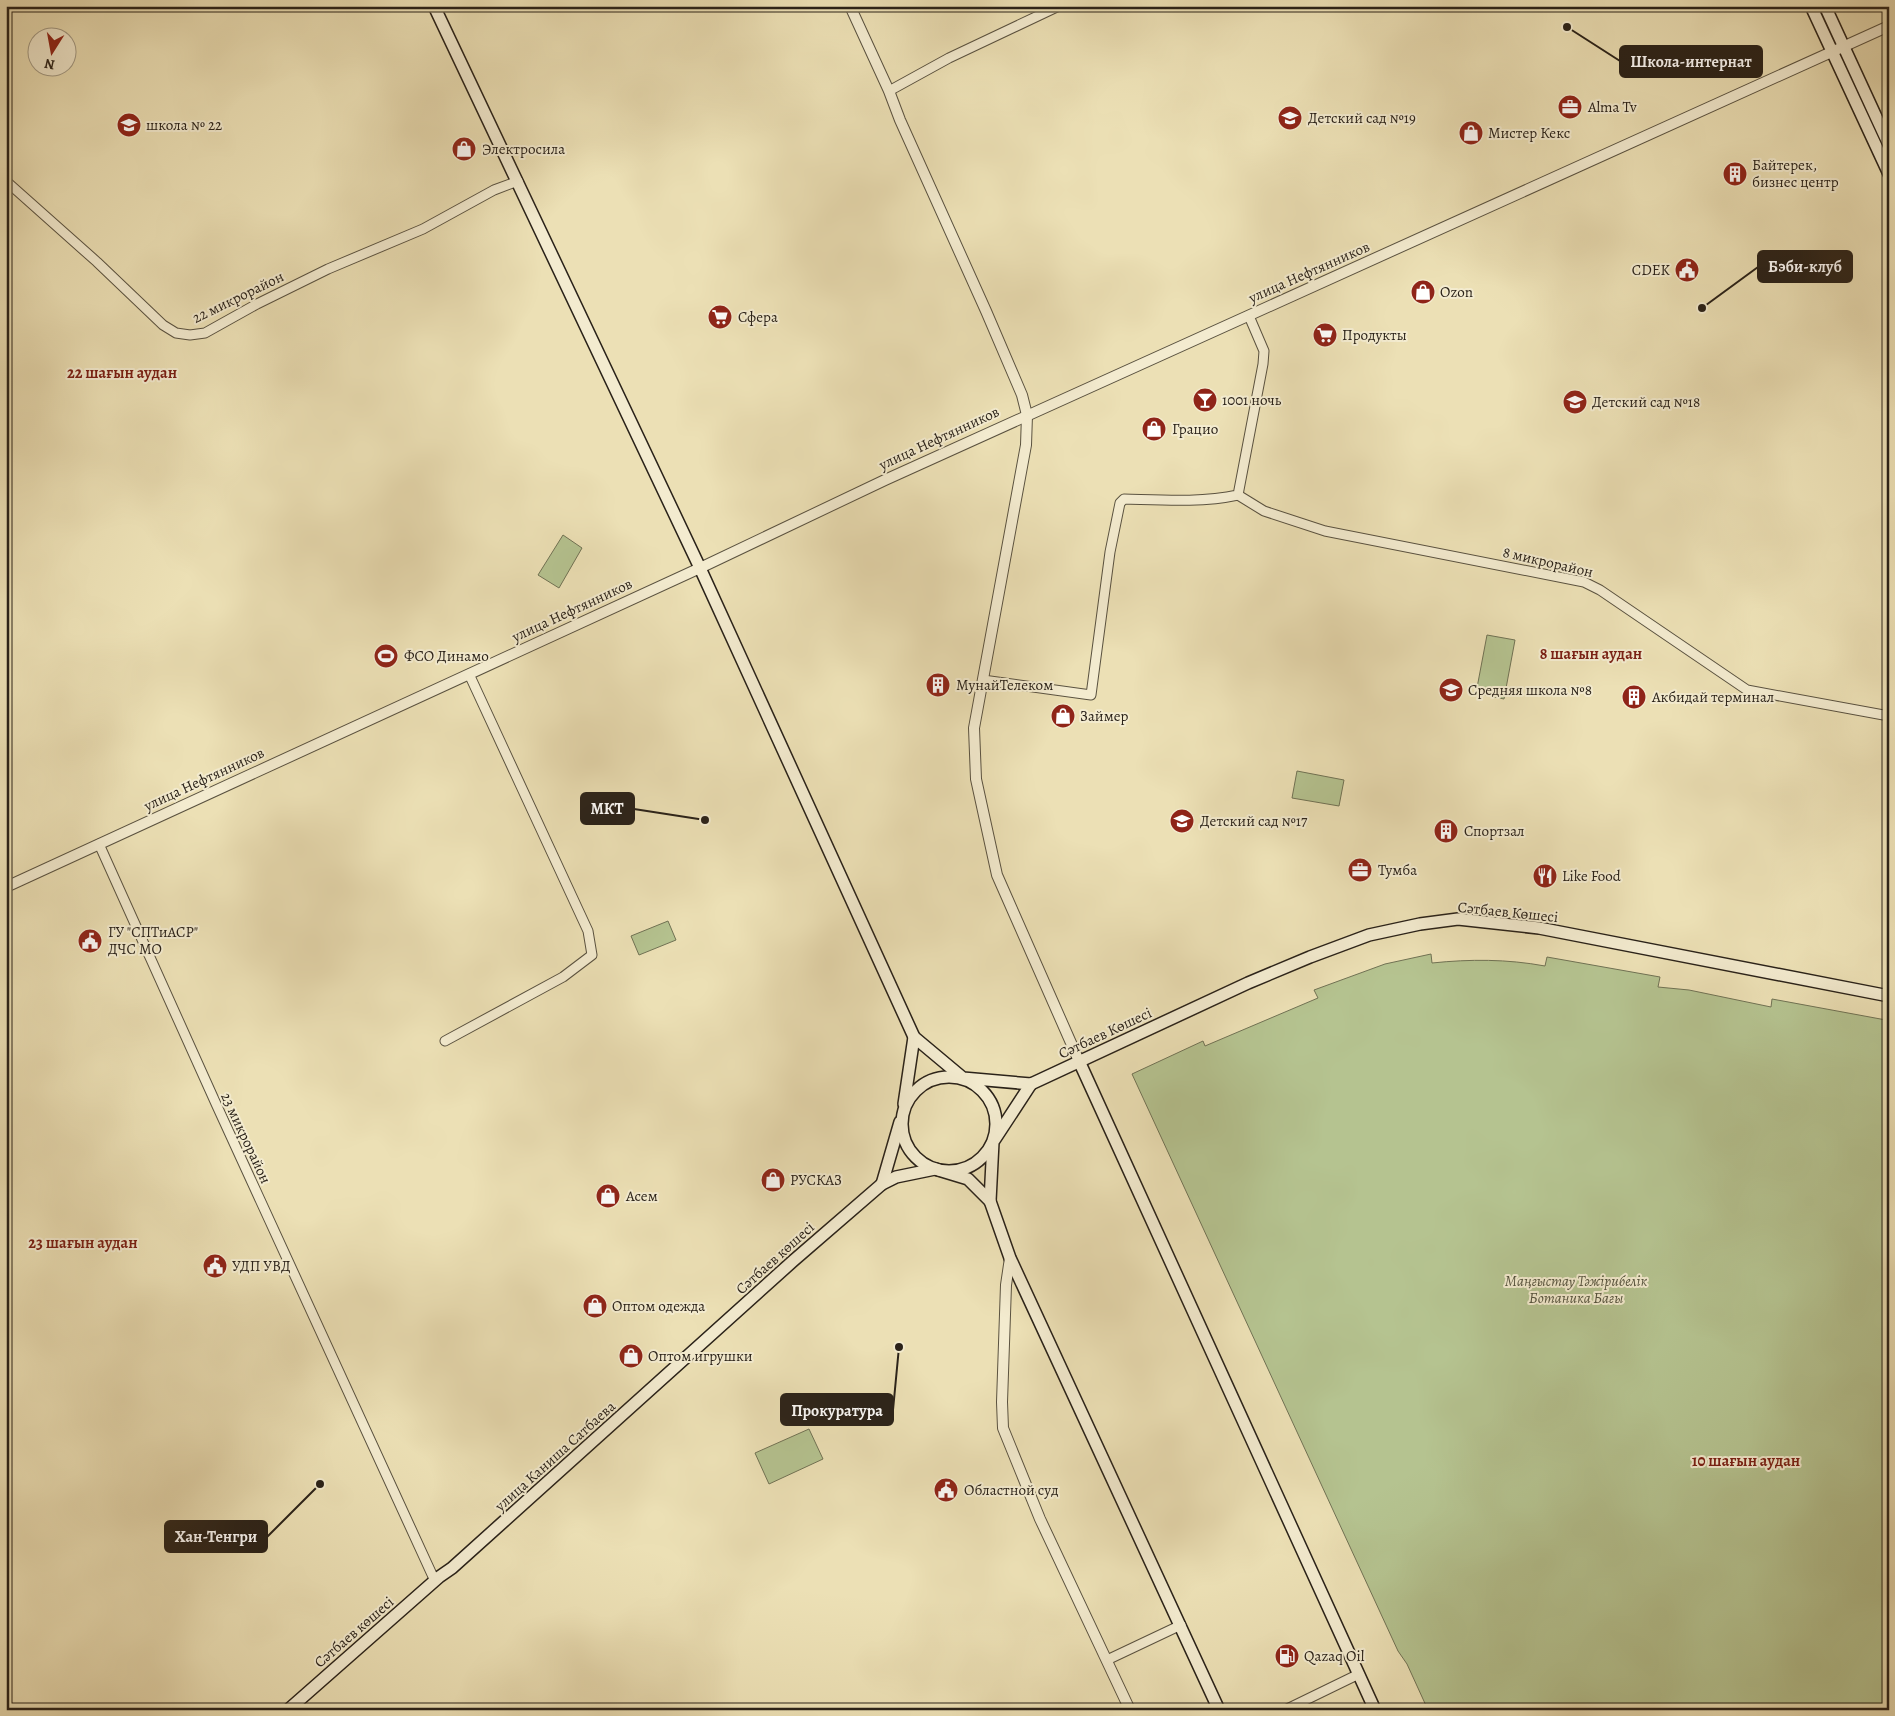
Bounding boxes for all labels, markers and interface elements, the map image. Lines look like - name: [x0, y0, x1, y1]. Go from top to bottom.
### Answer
- north arrow: [28, 28, 78, 78]
- callout: Школа-интернат: [1620, 46, 1762, 77]
- text: Школа-интернат: [1630, 51, 1753, 73]
- text: N: [43, 54, 56, 75]
- office icon: Alma Tv: [1557, 94, 1583, 120]
- place label: Alma Tv: [1587, 97, 1637, 117]
- school or university icon: Детский сад №19: [1277, 105, 1303, 131]
- place label: Детский сад №19: [1308, 108, 1416, 128]
- school or university icon: школа № 22: [116, 112, 142, 138]
- place label: школа № 22: [146, 115, 222, 135]
- shop icon: Мистер Кекс: [1458, 120, 1484, 146]
- place label: Мистер Кекс: [1488, 123, 1570, 143]
- shop icon: Электросила: [451, 136, 477, 162]
- place label: Электросила: [482, 139, 565, 159]
- place label: Байтерек, бизнес центр: [1752, 155, 1839, 192]
- building icon: Байтерек, бизнес центр: [1722, 161, 1748, 187]
- street label: улица Нефтянников: [1244, 236, 1373, 308]
- callout: Бэби-клуб: [1758, 251, 1852, 282]
- text: Бэби-клуб: [1768, 256, 1842, 278]
- public building icon: CDEK: [1674, 257, 1700, 283]
- place label: CDEK: [1632, 260, 1671, 280]
- street label: 22 микрорайон: [189, 266, 287, 328]
- shop icon: Ozon: [1410, 279, 1436, 305]
- place label: Ozon: [1440, 282, 1473, 302]
- supermarket icon: Сфера: [707, 304, 733, 330]
- place label: Сфера: [738, 307, 778, 327]
- supermarket icon: Продукты: [1312, 322, 1338, 348]
- place label: Продукты: [1342, 325, 1407, 345]
- district label: 22 шағын аудан: [67, 362, 177, 384]
- bar icon: 1001 ночь: [1192, 387, 1218, 413]
- school or university icon: Детский сад №18: [1562, 389, 1588, 415]
- place label: 1001 ночь: [1222, 390, 1282, 410]
- place label: Детский сад №18: [1592, 392, 1700, 412]
- street label: улица Нефтянников: [875, 401, 1002, 475]
- shop icon: Грацио: [1141, 416, 1167, 442]
- place label: Грацио: [1172, 419, 1218, 439]
- street label: 8 микрорайон: [1501, 542, 1595, 582]
- street label: улица Нефтянников: [508, 573, 635, 647]
- sports icon: ФСО Динамо: [373, 643, 399, 669]
- district label: 8 шағын аудан: [1540, 643, 1642, 665]
- place label: ФСО Динамо: [404, 646, 489, 666]
- building icon: МунайТелеком: [925, 672, 951, 698]
- place label: МунайТелеком: [956, 675, 1053, 695]
- school or university icon: Средняя школа №8: [1438, 677, 1464, 703]
- place label: Средняя школа №8: [1468, 680, 1592, 700]
- building icon: Акбидай терминал: [1621, 684, 1647, 710]
- place label: Акбидай терминал: [1651, 687, 1774, 707]
- shop icon: Займер: [1050, 703, 1076, 729]
- place label: Займер: [1080, 706, 1129, 726]
- street label: улица Нефтянников: [140, 742, 267, 816]
- callout: МКТ: [581, 793, 634, 824]
- text: МКТ: [590, 798, 624, 820]
- school or university icon: Детский сад №17: [1169, 808, 1195, 834]
- place label: Детский сад №17: [1200, 811, 1308, 831]
- building icon: Спортзал: [1433, 818, 1459, 844]
- place label: Спортзал: [1464, 821, 1525, 841]
- office icon: Тумба: [1347, 857, 1373, 883]
- place label: Тумба: [1378, 860, 1417, 880]
- restaurant icon: Like Food: [1532, 863, 1558, 889]
- place label: Like Food: [1562, 866, 1622, 886]
- street label: Сәтбаев Көшесі: [1457, 897, 1559, 927]
- place label: ГУ "СПТиАСР" ДЧС МО: [108, 922, 198, 959]
- public building icon: ГУ "СПТиАСР" ДЧС МО: [77, 928, 103, 954]
- street label: Сәтбаев Көшесі: [1055, 1003, 1155, 1063]
- street label: 23 микрорайон: [216, 1089, 276, 1187]
- shop icon: РУСКАЗ: [760, 1167, 786, 1193]
- place label: РУСКАЗ: [790, 1170, 842, 1190]
- shop icon: Асем: [595, 1183, 621, 1209]
- place label: Асем: [625, 1186, 658, 1206]
- street label: Сәтбаев көшесі: [731, 1217, 819, 1299]
- district label: 23 шағын аудан: [28, 1232, 138, 1254]
- public building icon: УДП УВД: [202, 1253, 228, 1279]
- place label: УДП УВД: [232, 1256, 291, 1276]
- park label: Маңғыстау Тәжірибелік Ботаника Бағы: [1505, 1271, 1647, 1308]
- shop icon: Оптом одежда: [582, 1293, 608, 1319]
- place label: Оптом одежда: [612, 1296, 705, 1316]
- shop icon: Оптом игрушки: [618, 1343, 644, 1369]
- place label: Оптом игрушки: [648, 1346, 753, 1366]
- callout: Прокуратура: [781, 1394, 893, 1425]
- street label: улица Каниша Сатбаева: [490, 1396, 620, 1516]
- text: Прокуратура: [791, 1400, 883, 1422]
- district label: 10 шағын аудан: [1692, 1450, 1800, 1472]
- public building icon: Областной суд: [933, 1477, 959, 1503]
- place label: Областной суд: [964, 1480, 1059, 1500]
- callout: Хан-Тенгри: [165, 1521, 267, 1552]
- text: Хан-Тенгри: [175, 1526, 257, 1548]
- street label: Сәтбаев көшесі: [310, 1592, 398, 1672]
- fuel station icon: Qazaq Oil: [1274, 1643, 1300, 1669]
- place label: Qazaq Oil: [1304, 1646, 1365, 1666]

